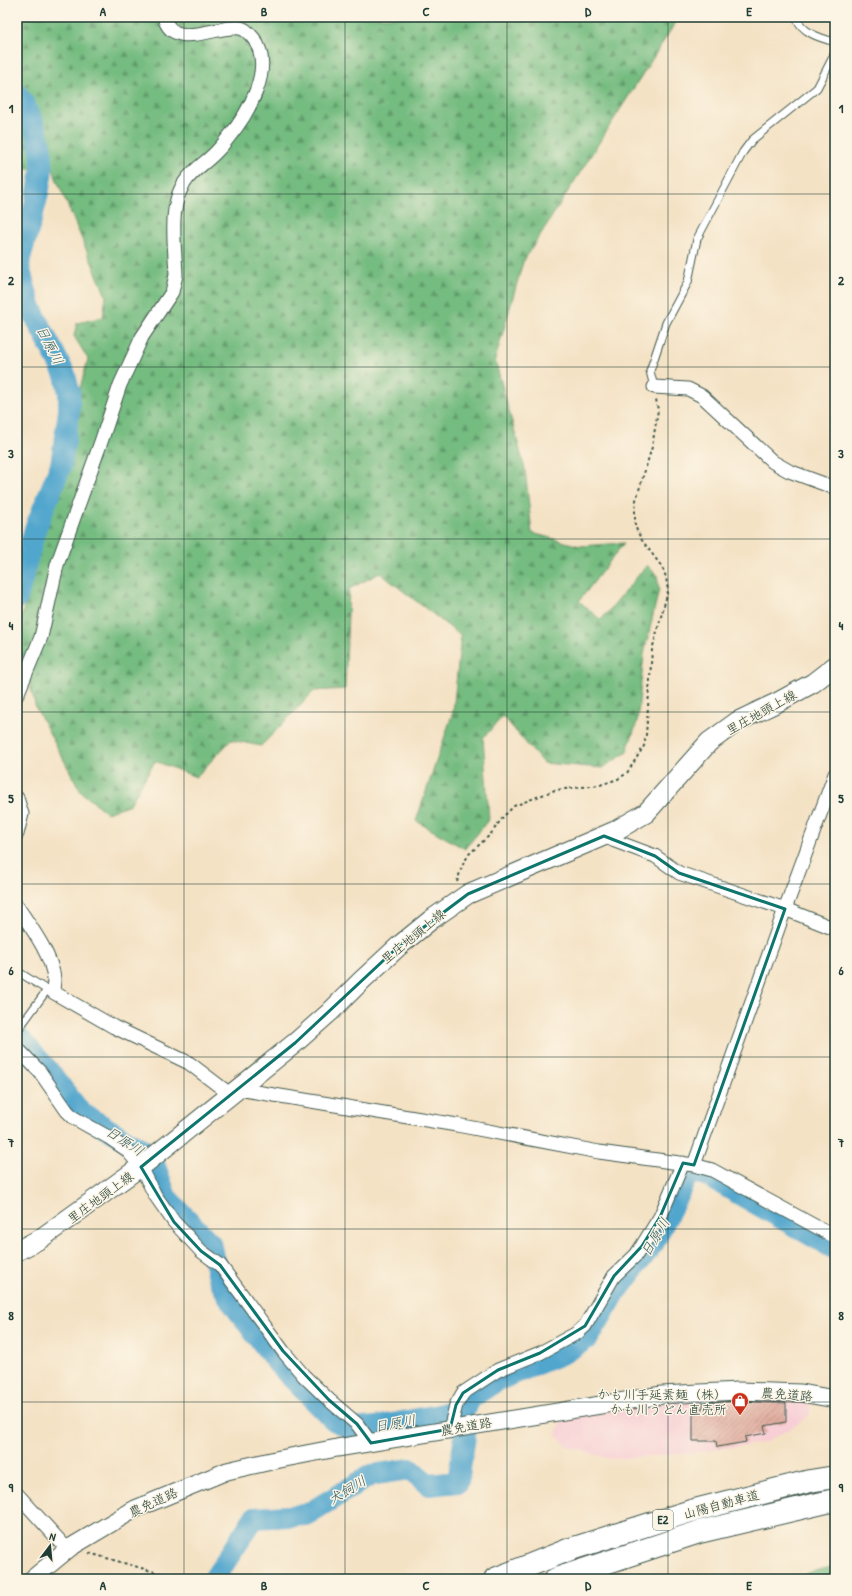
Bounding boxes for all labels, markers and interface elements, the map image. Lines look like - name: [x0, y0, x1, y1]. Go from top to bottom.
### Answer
- text: A: [100, 2, 107, 20]
- text: B: [261, 2, 268, 20]
- text: C: [422, 2, 430, 20]
- text: D: [585, 2, 592, 20]
- text: E: [746, 2, 752, 20]
- text: 1: [9, 99, 14, 117]
- text: 1: [839, 99, 844, 117]
- text: 2: [8, 271, 15, 289]
- text: 2: [838, 271, 845, 289]
- water label: 日原川: [32, 322, 68, 368]
- text: 3: [8, 444, 14, 462]
- text: 3: [838, 444, 844, 462]
- text: 4: [9, 616, 14, 634]
- text: 4: [839, 616, 844, 634]
- street label: 里庄地頭上線: [723, 685, 800, 739]
- text: 5: [8, 789, 14, 807]
- text: 5: [838, 789, 844, 807]
- street label: 里庄地頭上線: [377, 904, 450, 968]
- text: 6: [8, 961, 14, 979]
- text: 6: [838, 961, 844, 979]
- water label: 日原川: [102, 1121, 148, 1160]
- text: 7: [7, 1133, 15, 1151]
- text: 7: [837, 1133, 845, 1151]
- street label: 里庄地頭上線: [63, 1166, 138, 1227]
- water label: 日原川: [636, 1214, 674, 1260]
- text: 8: [8, 1306, 14, 1324]
- text: 8: [838, 1306, 844, 1324]
- street label: 農免道路: [760, 1383, 814, 1405]
- place label: かも川手延素麺（株） かも川うどん直売所: [597, 1385, 727, 1418]
- shop icon: かも川手延素麺（株） かも川うどん直売所: [730, 1391, 750, 1416]
- water label: 日原川: [373, 1410, 417, 1436]
- street label: 農免道路: [439, 1413, 493, 1439]
- water label: 犬飼川: [324, 1471, 370, 1509]
- text: 9: [9, 1478, 14, 1496]
- text: 9: [839, 1478, 844, 1496]
- street label: 農免道路: [126, 1483, 180, 1521]
- street label: 山陽自動車道: [681, 1485, 761, 1523]
- road number: E2: [653, 1510, 673, 1530]
- north arrow: [30, 1526, 70, 1566]
- text: N: [48, 1529, 58, 1544]
- text: A: [100, 1576, 107, 1594]
- text: B: [261, 1576, 268, 1594]
- text: C: [422, 1576, 430, 1594]
- text: D: [585, 1576, 592, 1594]
- text: E: [746, 1576, 752, 1594]

